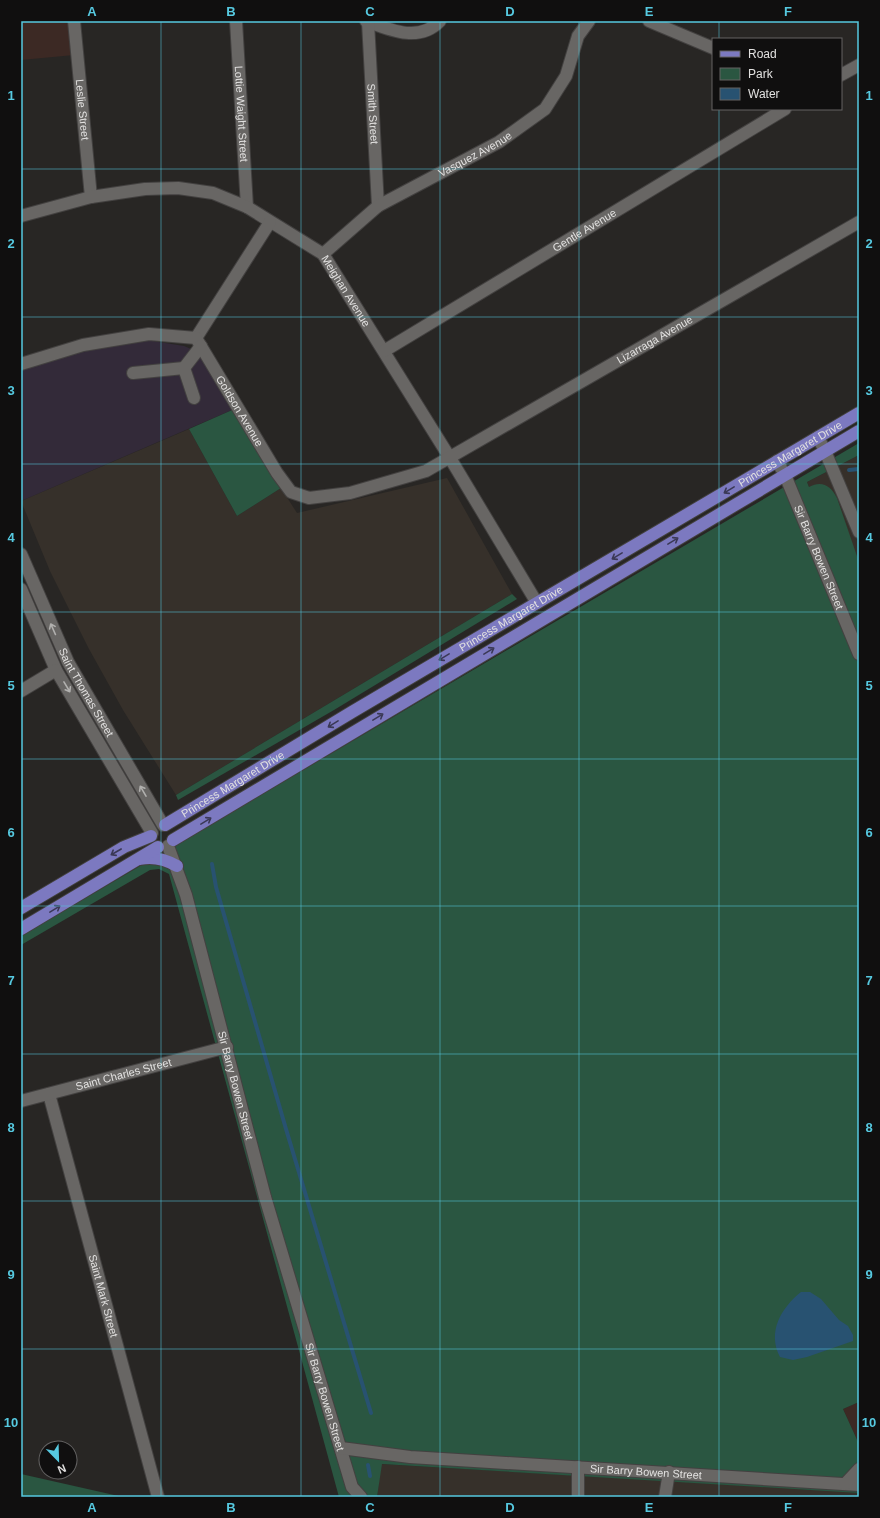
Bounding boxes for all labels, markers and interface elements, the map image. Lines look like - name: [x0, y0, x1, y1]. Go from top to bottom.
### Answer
- text: A: [87, 4, 97, 19]
- text: B: [226, 4, 236, 19]
- text: C: [365, 4, 375, 19]
- text: D: [505, 4, 515, 19]
- text: E: [645, 4, 654, 19]
- text: F: [784, 4, 792, 19]
- legend: [712, 38, 842, 110]
- text: Road: [748, 47, 777, 61]
- street label: Lottie Waight Street: [233, 65, 250, 162]
- text: Park: [748, 67, 774, 81]
- street label: Leslie Street: [74, 79, 91, 141]
- street label: Smith Street: [365, 83, 381, 144]
- text: Water: [748, 87, 780, 101]
- text: 1: [7, 88, 15, 103]
- text: 1: [865, 88, 873, 103]
- street label: Vasquez Avenue: [436, 129, 514, 179]
- street label: Gentle Avenue: [550, 206, 618, 254]
- text: 2: [7, 236, 15, 251]
- text: 2: [865, 236, 873, 251]
- street label: Meighan Avenue: [319, 253, 373, 329]
- street label: Lizarraga Avenue: [614, 313, 695, 366]
- street label: Goldson Avenue: [214, 373, 266, 449]
- text: 3: [7, 383, 15, 398]
- text: 3: [865, 383, 873, 398]
- street label: Princess Margaret Drive: [736, 419, 844, 489]
- one-way arrow: [723, 486, 735, 494]
- street label: Sir Barry Bowen Street: [792, 503, 846, 611]
- text: 4: [7, 530, 15, 545]
- text: 4: [865, 530, 873, 545]
- one-way arrow: [667, 537, 679, 545]
- one-way arrow: [611, 552, 623, 560]
- street label: Princess Margaret Drive: [457, 583, 565, 653]
- one-way arrow: [49, 623, 56, 635]
- street label: Saint Thomas Street: [57, 646, 116, 739]
- one-way arrow: [483, 646, 495, 654]
- one-way arrow: [438, 654, 450, 662]
- text: 5: [7, 678, 15, 693]
- text: 5: [865, 678, 873, 693]
- one-way arrow: [63, 681, 71, 693]
- one-way arrow: [372, 713, 384, 721]
- one-way arrow: [327, 720, 339, 728]
- street label: Princess Margaret Drive: [179, 748, 286, 820]
- one-way arrow: [139, 785, 147, 797]
- one-way arrow: [200, 816, 212, 824]
- text: 6: [7, 825, 15, 840]
- text: 6: [865, 825, 873, 840]
- one-way arrow: [110, 849, 122, 857]
- one-way arrow: [49, 905, 60, 913]
- text: 7: [7, 973, 15, 988]
- text: 7: [865, 973, 873, 988]
- street label: Sir Barry Bowen Street: [216, 1030, 256, 1141]
- street label: Saint Charles Street: [74, 1056, 173, 1092]
- text: 8: [7, 1120, 15, 1135]
- text: 8: [865, 1120, 873, 1135]
- street label: Saint Mark Street: [87, 1253, 120, 1338]
- text: 9: [7, 1267, 15, 1282]
- text: 9: [865, 1267, 873, 1282]
- street label: Sir Barry Bowen Street: [303, 1341, 347, 1452]
- text: 10: [4, 1415, 18, 1430]
- text: 10: [862, 1415, 876, 1430]
- north arrow: [38, 1440, 78, 1480]
- text: N: [56, 1462, 68, 1476]
- street label: Sir Barry Bowen Street: [590, 1462, 702, 1481]
- text: A: [87, 1500, 97, 1515]
- text: B: [226, 1500, 236, 1515]
- text: C: [365, 1500, 375, 1515]
- text: D: [505, 1500, 515, 1515]
- text: E: [645, 1500, 654, 1515]
- text: F: [784, 1500, 792, 1515]

